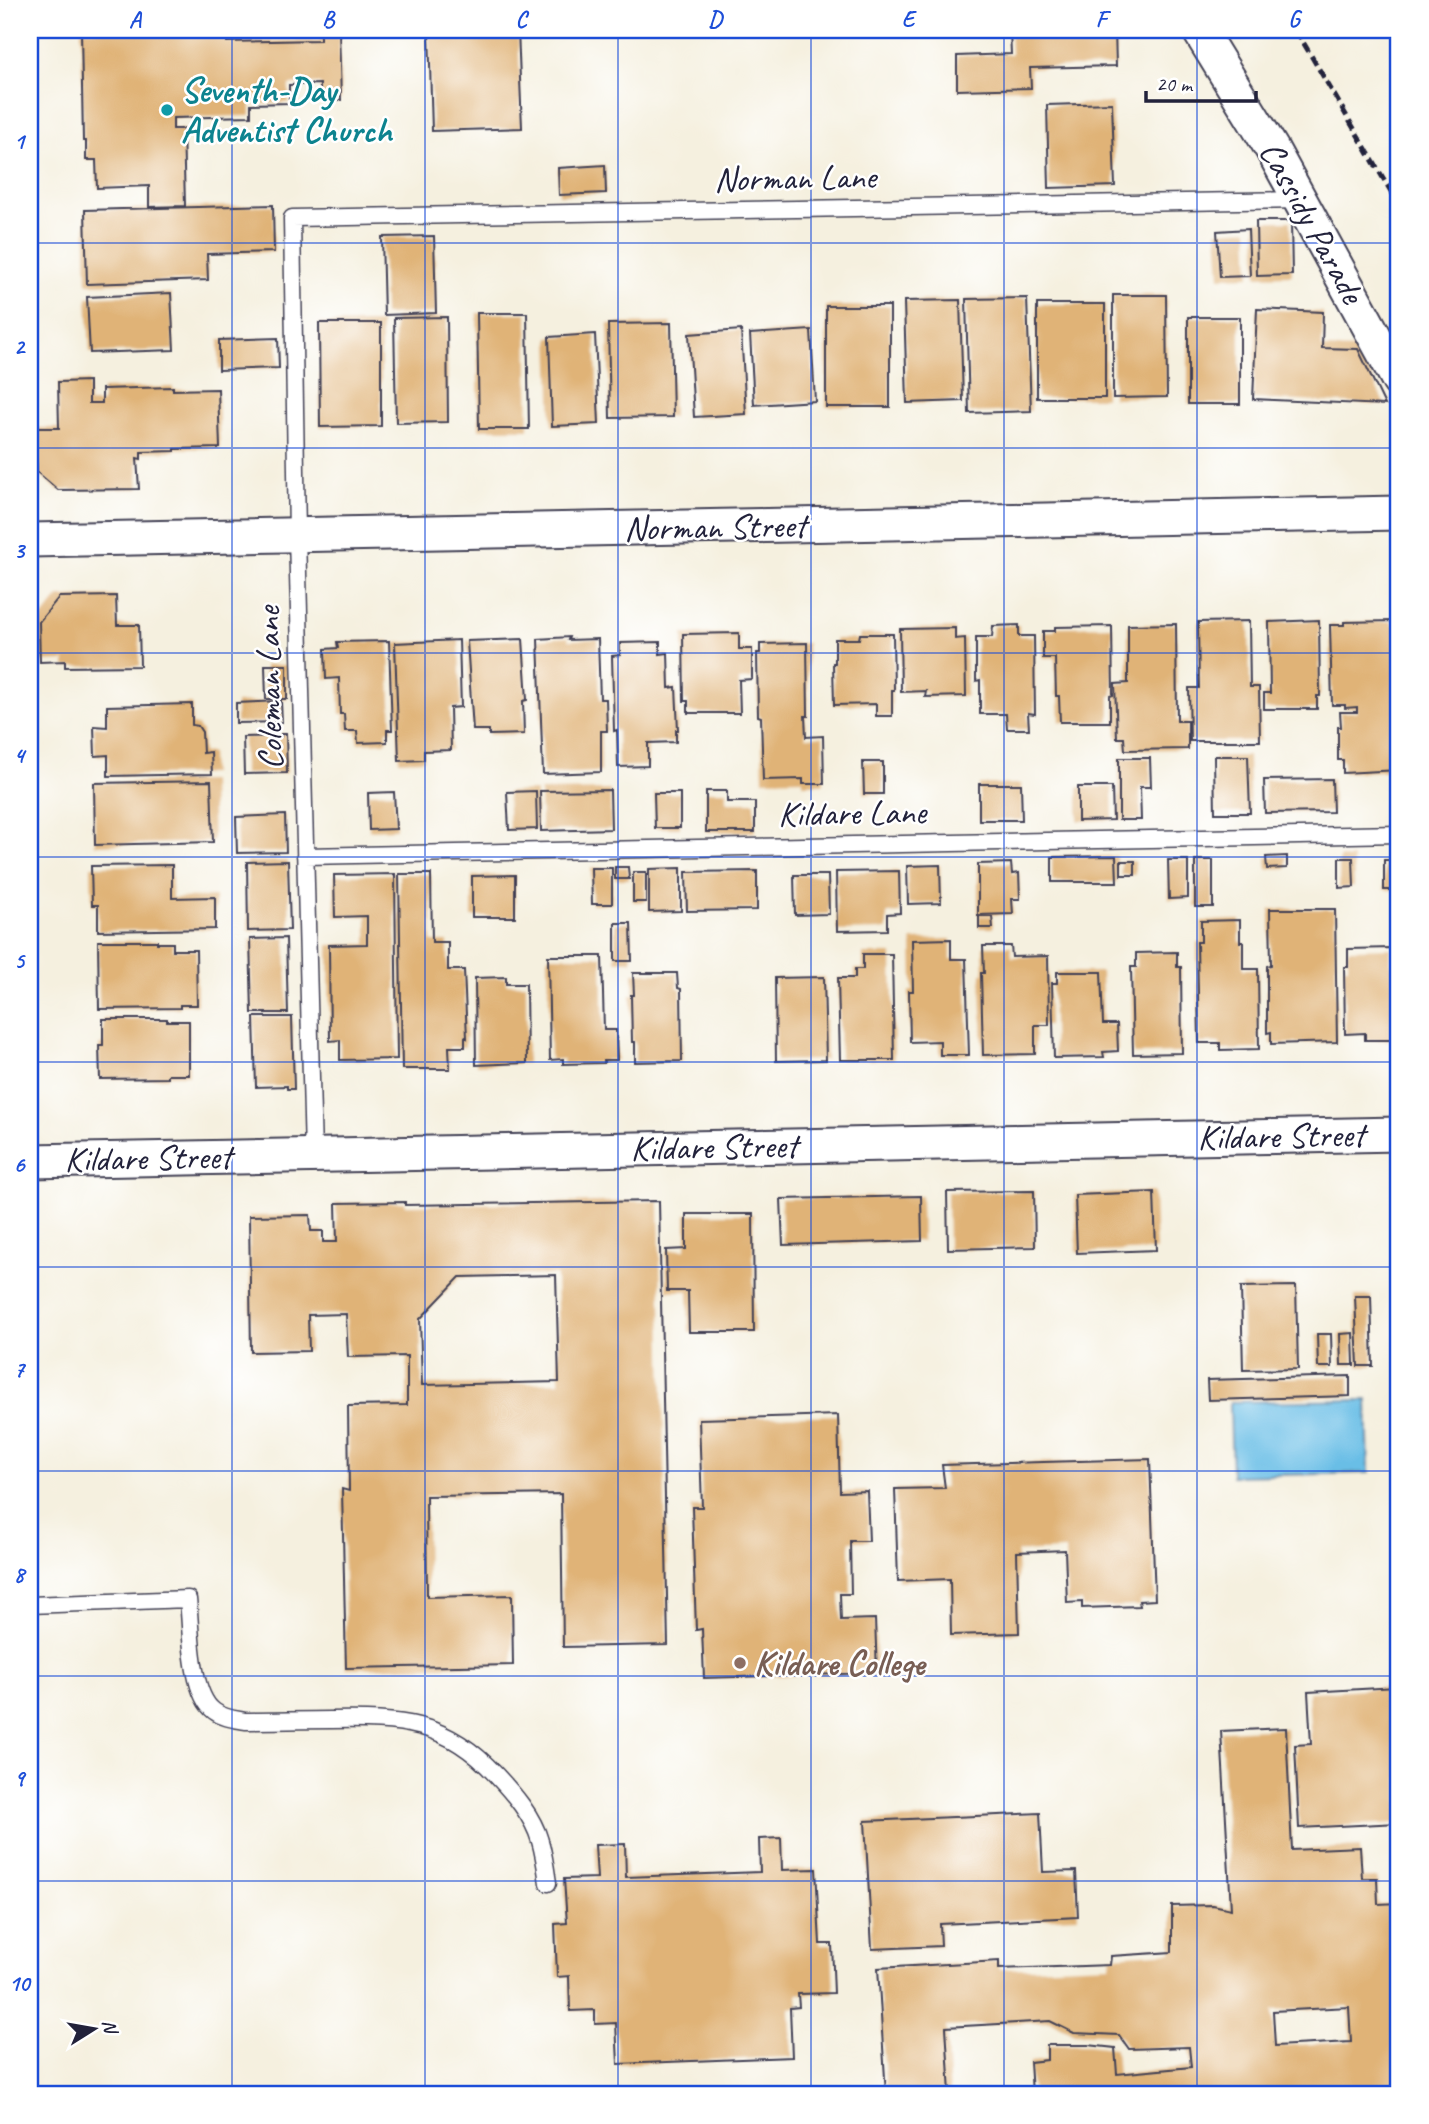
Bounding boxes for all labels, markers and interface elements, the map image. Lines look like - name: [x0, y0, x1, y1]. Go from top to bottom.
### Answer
- text: A: [129, 5, 143, 34]
- text: B: [322, 5, 336, 34]
- text: C: [516, 5, 530, 34]
- text: D: [708, 5, 724, 34]
- text: E: [902, 5, 918, 34]
- text: F: [1096, 5, 1112, 34]
- text: G: [1288, 5, 1303, 34]
- scale bar: [1146, 60, 1256, 104]
- place label: Seventh-Day Adventist Church: [181, 68, 393, 153]
- text: 20 m: [1156, 71, 1194, 97]
- marker: Seventh-Day Adventist Church: [159, 102, 175, 118]
- text: 1: [14, 127, 27, 156]
- street label: Cassidy Parade: [1249, 133, 1376, 313]
- street label: Norman Lane: [714, 154, 879, 202]
- text: 2: [14, 332, 27, 361]
- street label: Norman Street: [624, 503, 811, 551]
- text: 3: [14, 536, 27, 565]
- street label: Coleman Lane: [245, 603, 293, 770]
- text: 4: [14, 741, 27, 770]
- street label: Kildare Lane: [778, 789, 929, 837]
- text: 5: [14, 946, 26, 975]
- street label: Kildare Street: [1197, 1112, 1369, 1160]
- street label: Kildare Street: [630, 1123, 802, 1171]
- street label: Kildare Street: [64, 1134, 236, 1182]
- text: 6: [14, 1150, 27, 1179]
- text: 7: [14, 1355, 27, 1384]
- text: 8: [14, 1560, 27, 1589]
- place label: Kildare College: [754, 1641, 927, 1686]
- marker: Kildare College: [732, 1655, 748, 1671]
- text: 9: [14, 1764, 27, 1793]
- text: 10: [9, 1969, 32, 1998]
- north arrow: [60, 1994, 130, 2064]
- text: N: [97, 2018, 123, 2037]

